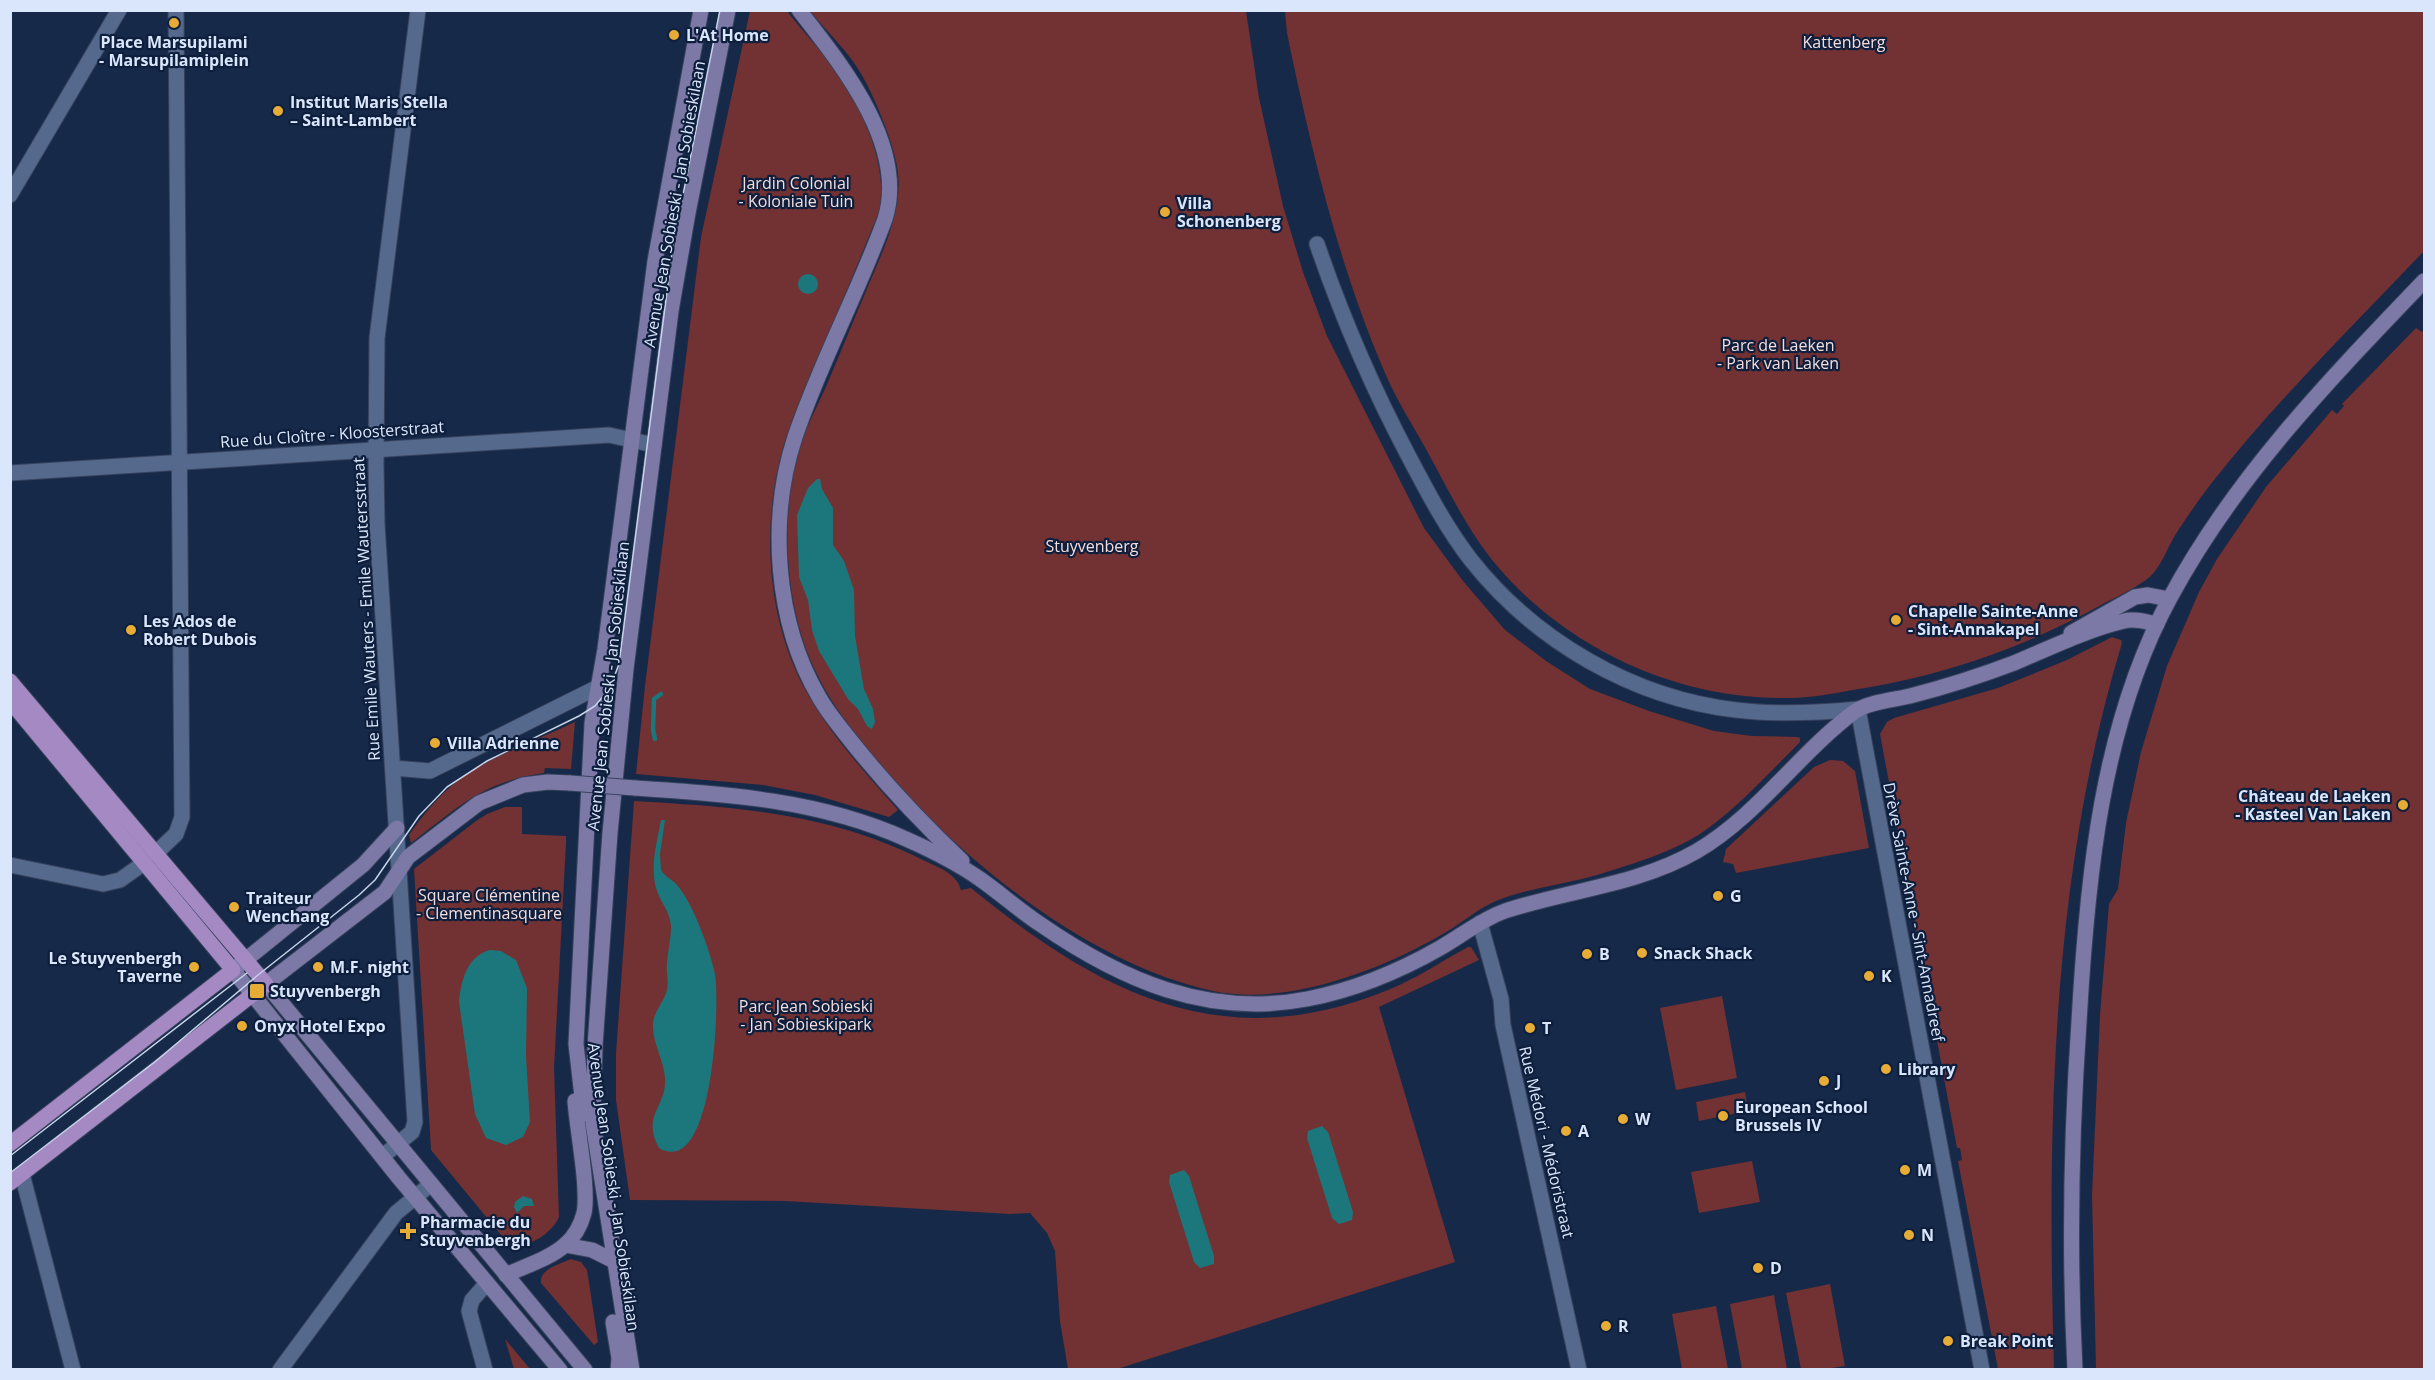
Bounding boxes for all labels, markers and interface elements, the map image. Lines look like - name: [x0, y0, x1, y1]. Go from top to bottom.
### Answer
- marker: Place Marsupilami - Marsupilamiplein: [167, 16, 181, 30]
- place label: L'At Home: [686, 24, 769, 46]
- marker: L'At Home: [667, 28, 681, 42]
- place label: Place Marsupilami - Marsupilamiplein: [99, 31, 249, 71]
- park label: Kattenberg: [1803, 31, 1886, 53]
- street label: Avenue Jean Sobieski - Jan Sobieskilaan: [638, 59, 710, 349]
- place label: Institut Maris Stella – Saint-Lambert: [290, 91, 448, 131]
- marker: Institut Maris Stella – Saint-Lambert: [271, 104, 285, 118]
- park label: Jardin Colonial - Koloniale Tuin: [739, 172, 853, 212]
- place label: Villa Schonenberg: [1177, 192, 1281, 232]
- marker: Villa Schonenberg: [1158, 205, 1172, 219]
- park label: Parc de Laeken - Park van Laken: [1717, 334, 1839, 374]
- street label: Rue du Cloître - Kloosterstraat: [219, 415, 445, 453]
- street label: Rue Emile Wauters - Emile Wautersstraat: [347, 456, 385, 761]
- park label: Stuyvenberg: [1045, 535, 1139, 557]
- street label: Avenue Jean Sobieski - Jan Sobieskilaan: [582, 540, 634, 832]
- place label: Chapelle Sainte-Anne - Sint-Annakapel: [1908, 600, 2078, 640]
- place label: Les Ados de Robert Dubois: [143, 610, 257, 650]
- marker: Chapelle Sainte-Anne - Sint-Annakapel: [1889, 613, 1903, 627]
- marker: Les Ados de Robert Dubois: [124, 623, 138, 637]
- place label: Villa Adrienne: [447, 732, 559, 754]
- marker: Villa Adrienne: [428, 736, 442, 750]
- street label: Drève Sainte-Anne - Sint-Annadreef: [1878, 781, 1950, 1045]
- place label: Château de Laeken - Kasteel Van Laken: [2235, 785, 2391, 825]
- marker: Château de Laeken - Kasteel Van Laken: [2396, 798, 2410, 812]
- park label: Square Clémentine - Clementinasquare: [416, 884, 562, 924]
- place label: G: [1730, 885, 1742, 907]
- place label: Traiteur Wenchang: [246, 887, 329, 927]
- marker: G: [1711, 889, 1725, 903]
- marker: Traiteur Wenchang: [227, 900, 241, 914]
- place label: Snack Shack: [1654, 942, 1753, 964]
- place label: B: [1599, 943, 1610, 965]
- marker: Snack Shack: [1635, 946, 1649, 960]
- place label: Le Stuyvenbergh Taverne: [49, 947, 182, 987]
- marker: B: [1580, 947, 1594, 961]
- place label: M.F. night: [330, 956, 409, 978]
- marker: Le Stuyvenbergh Taverne: [187, 960, 201, 974]
- marker: M.F. night: [311, 960, 325, 974]
- place label: K: [1881, 965, 1892, 987]
- marker: K: [1862, 969, 1876, 983]
- place label: Stuyvenbergh: [270, 980, 381, 1002]
- marker: Stuyvenbergh: [248, 982, 266, 1000]
- park label: Parc Jean Sobieski - Jan Sobieskipark: [739, 995, 873, 1035]
- place label: Onyx Hotel Expo: [254, 1015, 386, 1037]
- place label: T: [1542, 1017, 1551, 1039]
- marker: Onyx Hotel Expo: [235, 1019, 249, 1033]
- marker: T: [1523, 1021, 1537, 1035]
- street label: Avenue Jean Sobieski - Jan Sobieskilaan: [583, 1041, 645, 1333]
- street label: Rue Médori - Médoristraat: [1514, 1044, 1580, 1240]
- place label: Library: [1898, 1058, 1956, 1080]
- marker: Library: [1879, 1062, 1893, 1076]
- place label: J: [1834, 1070, 1841, 1092]
- marker: J: [1817, 1074, 1831, 1088]
- place label: European School Brussels IV: [1735, 1096, 1868, 1136]
- place label: W: [1635, 1108, 1651, 1130]
- marker: European School Brussels IV: [1716, 1109, 1730, 1123]
- marker: W: [1616, 1112, 1630, 1126]
- place label: A: [1578, 1120, 1590, 1142]
- marker: A: [1559, 1124, 1573, 1138]
- place label: M: [1917, 1159, 1932, 1181]
- marker: M: [1898, 1163, 1912, 1177]
- place label: Pharmacie du Stuyvenbergh: [420, 1211, 531, 1251]
- marker: Pharmacie du Stuyvenbergh: [401, 1224, 415, 1238]
- place label: N: [1921, 1224, 1934, 1246]
- marker: N: [1902, 1228, 1916, 1242]
- place label: D: [1770, 1257, 1782, 1279]
- marker: D: [1751, 1261, 1765, 1275]
- place label: R: [1618, 1315, 1629, 1337]
- marker: R: [1599, 1319, 1613, 1333]
- place label: Break Point: [1960, 1330, 2054, 1352]
- marker: Break Point: [1941, 1334, 1955, 1348]

